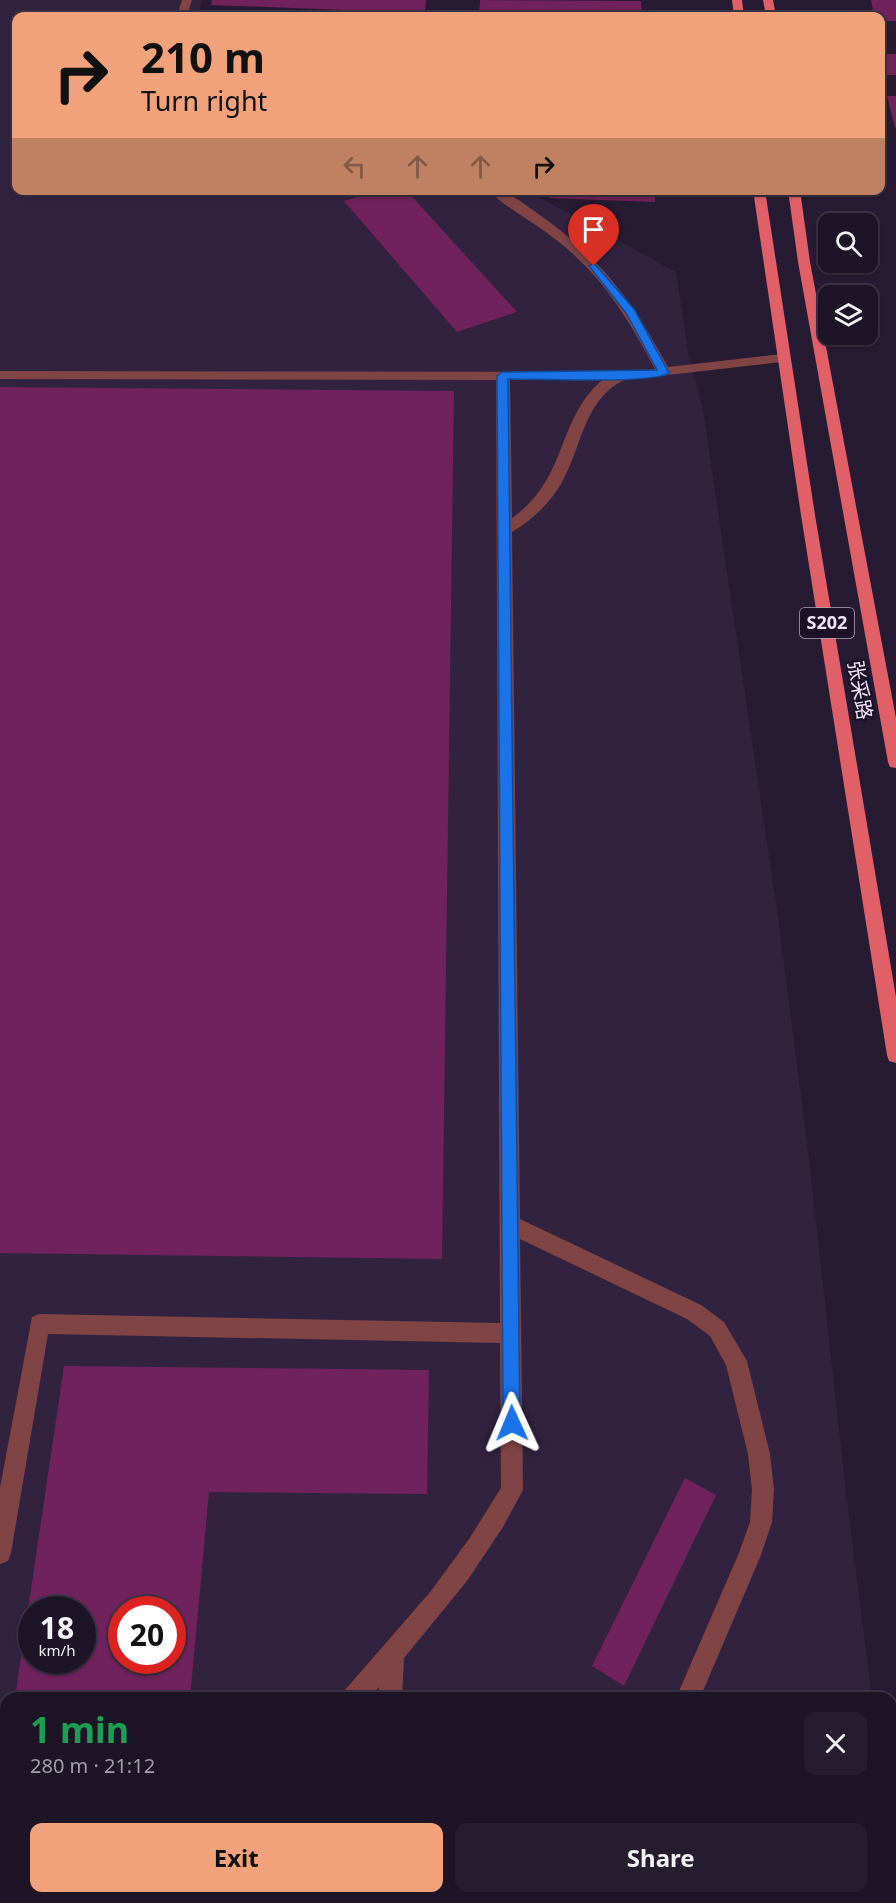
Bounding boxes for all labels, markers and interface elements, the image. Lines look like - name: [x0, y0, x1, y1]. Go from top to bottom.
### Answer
- text: 210 m: [141, 28, 265, 85]
- icon: right: [42, 36, 120, 114]
- text: Turn right: [141, 82, 267, 119]
- icon: left: [338, 150, 371, 183]
- icon: ahead: [401, 150, 434, 183]
- icon: ahead: [464, 150, 497, 183]
- icon: right: [527, 150, 560, 183]
- pin: [568, 204, 619, 266]
- icon: arrive: [577, 213, 610, 246]
- map controls: [818, 213, 878, 345]
- button: search: [818, 213, 878, 273]
- button: layers: [818, 285, 878, 345]
- road number: S202: [800, 608, 854, 638]
- street label: 张采路: [842, 658, 879, 722]
- position arrow: [480, 1391, 544, 1455]
- speed limit sign: 20: [108, 1596, 186, 1674]
- text: 18: [40, 1607, 74, 1648]
- text: km/h: [39, 1640, 75, 1660]
- text: 1 min: [30, 1705, 129, 1754]
- button: close: [804, 1712, 867, 1775]
- text: 280 m · 21:12: [30, 1752, 155, 1779]
- button: Exit: [30, 1823, 443, 1892]
- button: Share: [455, 1823, 867, 1892]

